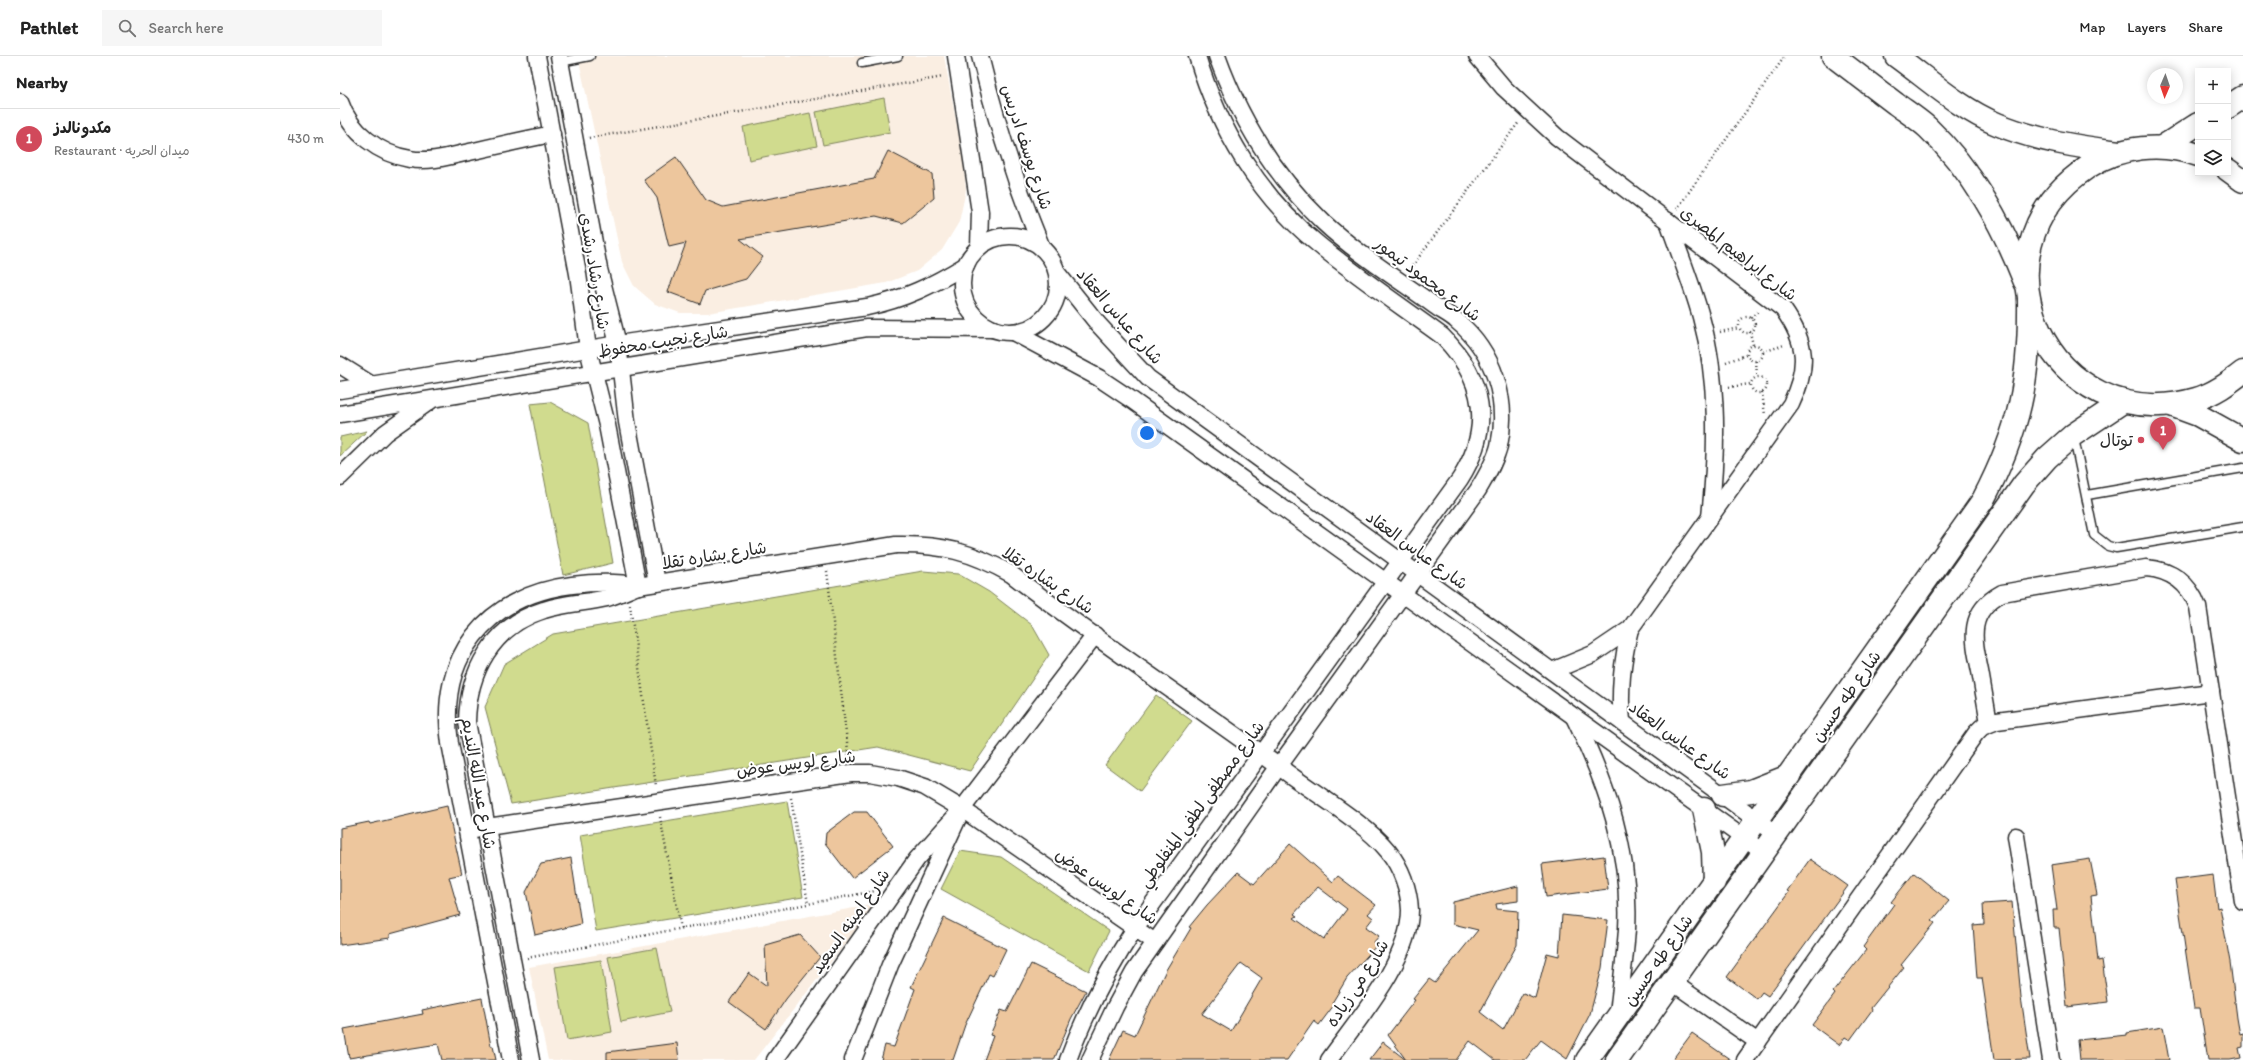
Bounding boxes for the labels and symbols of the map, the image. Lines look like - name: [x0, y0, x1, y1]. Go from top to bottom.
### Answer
- north arrow: [2147, 68, 2183, 104]
- street label: شارع يوسف ادريس: [995, 82, 1057, 213]
- street label: شارع ابراهيم المصرى: [1675, 201, 1801, 307]
- street label: شارع رشاد رشدى: [574, 211, 614, 331]
- street label: شارع محمود تيمور: [1369, 232, 1485, 327]
- street label: شارع عباس العقاد: [1071, 264, 1167, 369]
- street label: شارع نجيب محفوظ: [597, 321, 730, 363]
- pin: 1: [2150, 417, 2176, 450]
- your location: [1137, 423, 1157, 443]
- place label: توتال: [2100, 430, 2134, 451]
- marker: توتال: [2136, 435, 2146, 445]
- street label: شارع عباس العقاد: [1361, 506, 1472, 595]
- street label: شارع بشاره تقلا: [660, 537, 768, 575]
- street label: شارع بشاره تقلا: [997, 542, 1098, 620]
- street label: شارع طه حسين: [1807, 647, 1886, 747]
- street label: شارع عباس العقاد: [1624, 696, 1735, 785]
- street label: شارع عبد الله النديم: [455, 715, 500, 851]
- street label: شارع مصطفى لطفي المنفلوطي: [1134, 717, 1272, 894]
- street label: شارع لويس عوض: [735, 746, 857, 782]
- street label: شارع لويس عوض: [1051, 843, 1162, 930]
- street label: شارع امينه السعيد: [806, 865, 895, 978]
- street label: شارع طه حسين: [1619, 911, 1698, 1011]
- street label: شارع مي زياده: [1321, 936, 1397, 1033]

